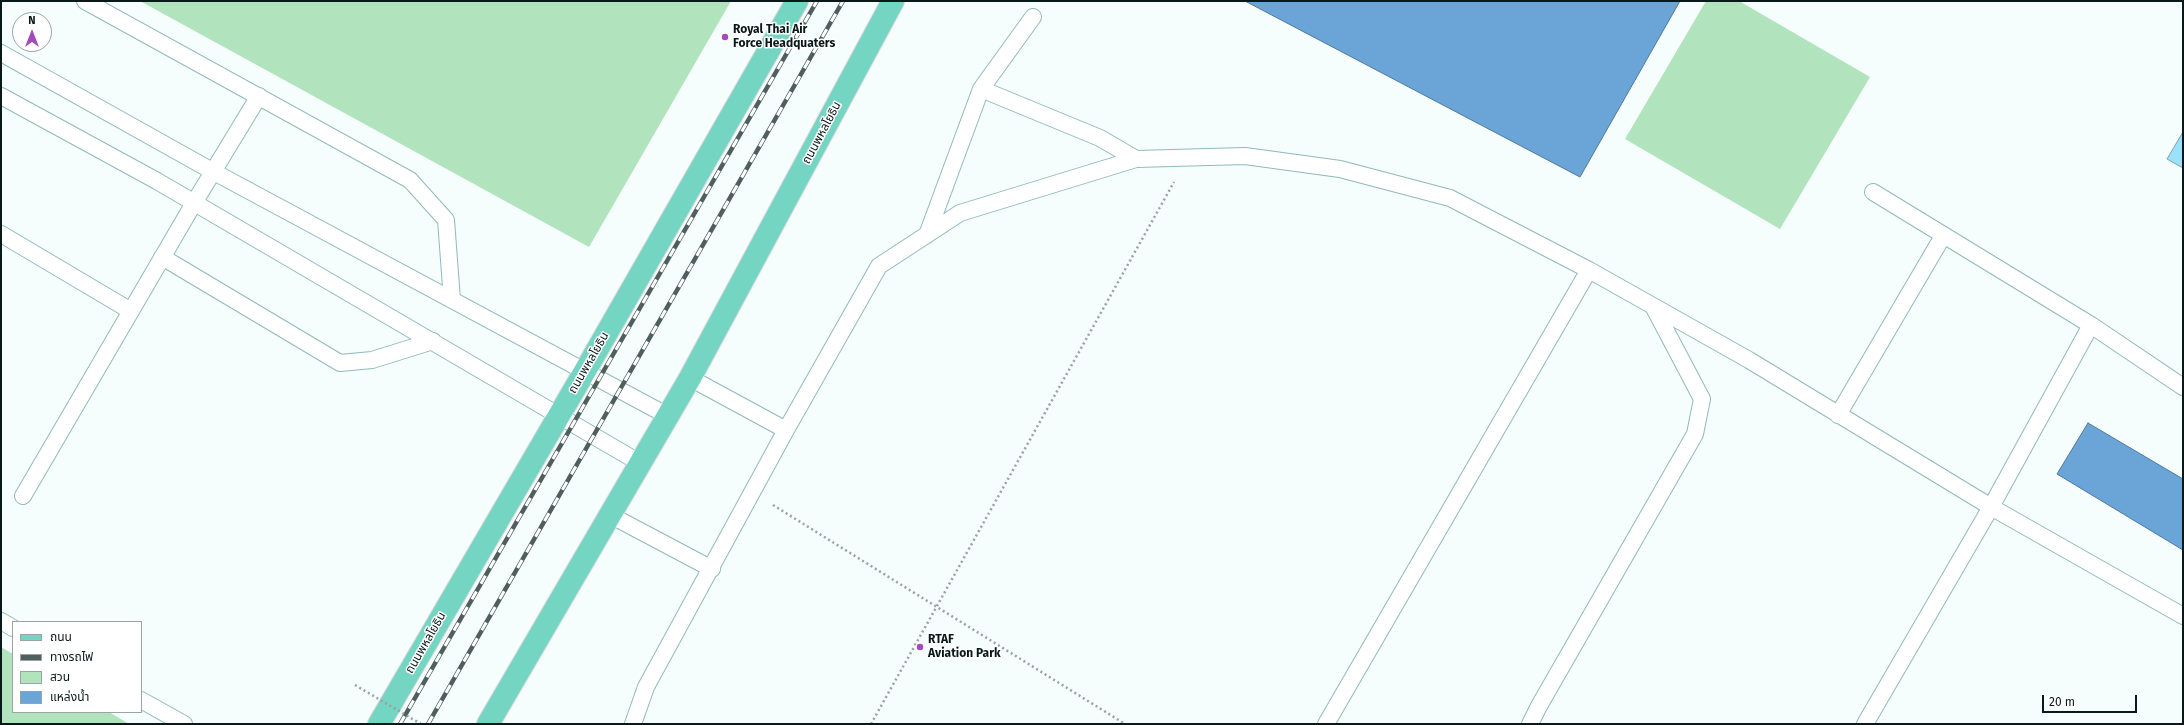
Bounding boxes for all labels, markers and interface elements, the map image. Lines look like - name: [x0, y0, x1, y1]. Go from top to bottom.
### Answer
- north arrow: [12, 12, 52, 52]
- text: N: [28, 14, 36, 27]
- place label: Royal Thai Air Force Headquaters: [733, 23, 835, 51]
- marker: Royal Thai Air Force Headquaters: [720, 32, 730, 42]
- street label: ถนนพหลโยธิน: [800, 99, 844, 167]
- street label: ถนนพหลโยธิน: [566, 330, 612, 396]
- street label: ถนนพหลโยธิน: [403, 610, 449, 676]
- legend: [12, 621, 142, 713]
- text: ถนน: [50, 630, 72, 644]
- place label: RTAF Aviation Park: [928, 633, 1001, 661]
- marker: RTAF Aviation Park: [915, 642, 925, 652]
- text: ทางรถไฟ: [50, 650, 93, 664]
- text: สวน: [50, 670, 70, 684]
- scale bar: [2044, 687, 2139, 713]
- text: แหล่งน้ำ: [50, 690, 89, 704]
- text: 20 m: [2049, 695, 2075, 709]

